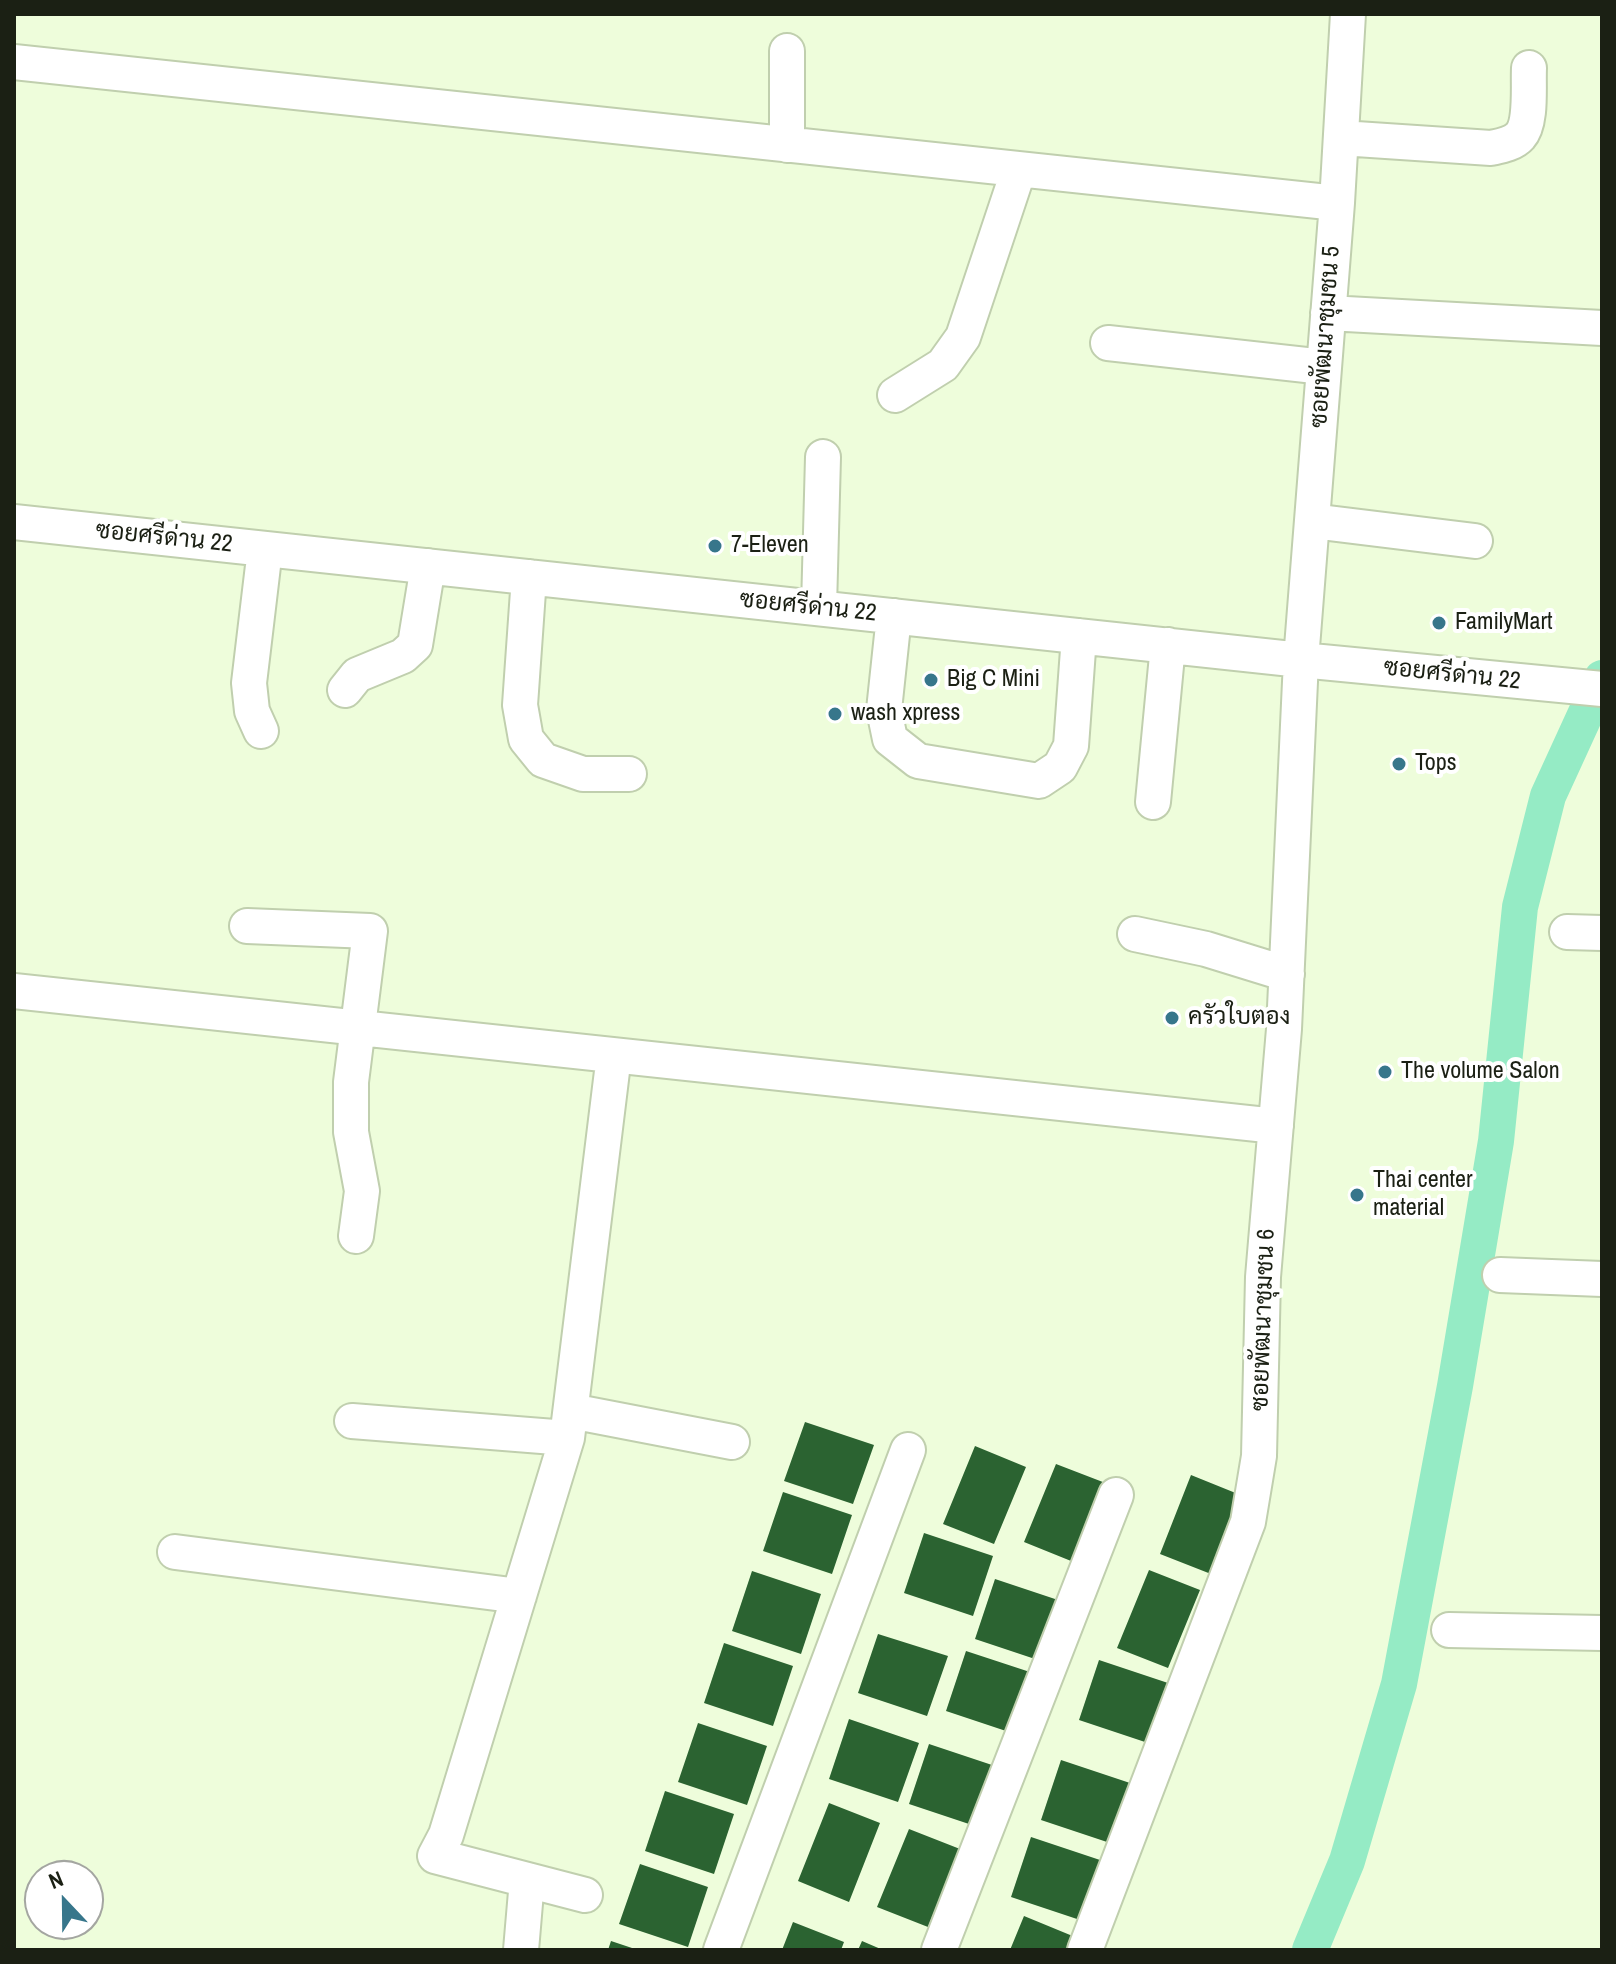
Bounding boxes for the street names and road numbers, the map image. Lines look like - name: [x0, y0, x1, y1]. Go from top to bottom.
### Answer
- street label: ซอยพัฒนาชุมชน 5: [1305, 245, 1347, 429]
- street label: ซอยศรีด่าน 22: [94, 517, 234, 559]
- street label: ซอยศรีด่าน 22: [738, 586, 878, 628]
- street label: ซอยศรีด่าน 22: [1382, 654, 1522, 696]
- street label: ซอยพัฒนาชุมชน 6: [1246, 1228, 1282, 1412]

